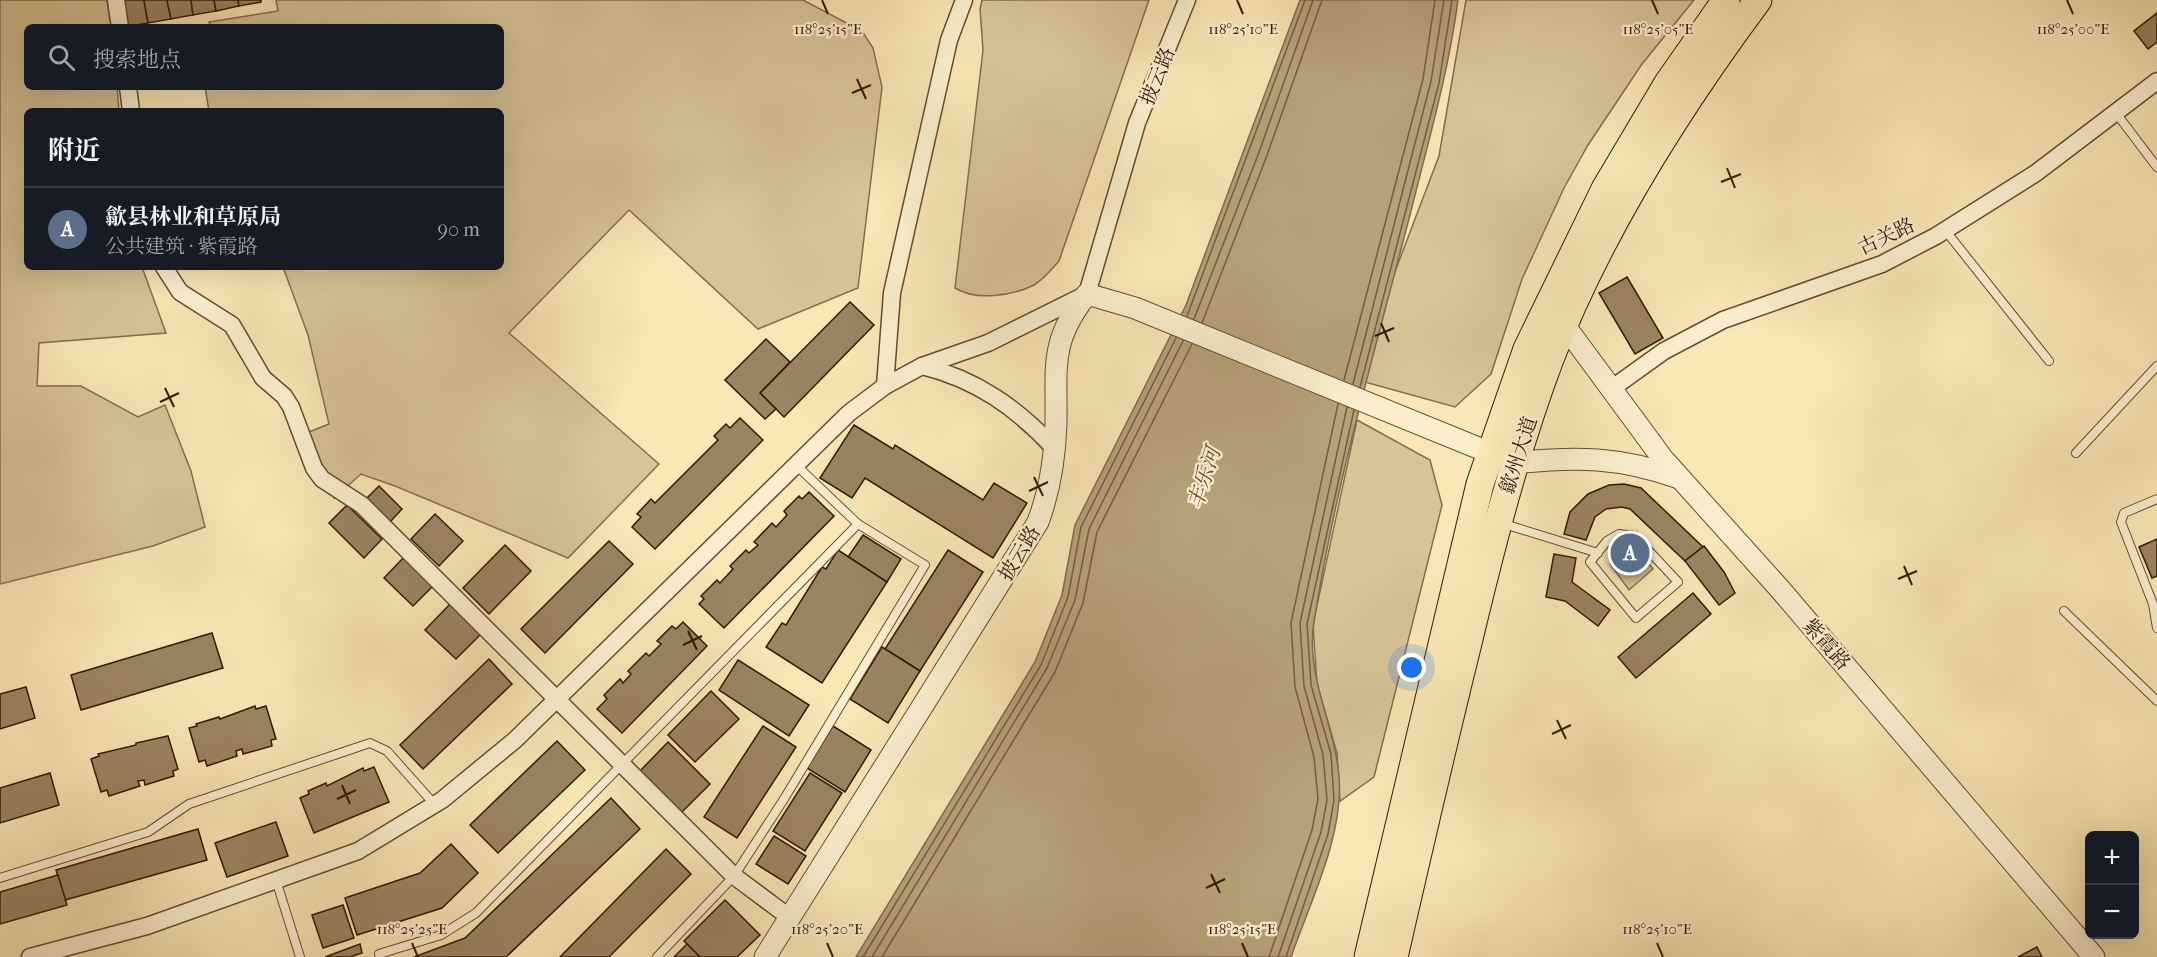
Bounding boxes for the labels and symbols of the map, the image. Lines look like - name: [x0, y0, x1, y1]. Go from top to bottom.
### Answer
- text: 118°25'15"E: [794, 20, 862, 38]
- text: 118°25'10"E: [1208, 20, 1278, 38]
- text: 118°25'05"E: [1623, 20, 1693, 38]
- text: 118°25'00"E: [2037, 20, 2109, 38]
- street label: 披云路: [1136, 44, 1179, 108]
- street label: 古关路: [1854, 213, 1918, 260]
- street label: 歙州大道: [1495, 414, 1542, 497]
- water label: 丰乐河: [1183, 441, 1226, 512]
- street label: 披云路: [994, 522, 1045, 585]
- pin: A: [1610, 530, 1650, 576]
- street label: 紫霞路: [1798, 614, 1855, 675]
- your location: [1397, 653, 1426, 682]
- text: 118°25'25"E: [377, 920, 447, 938]
- text: 118°25'20"E: [791, 920, 863, 938]
- text: 118°25'15"E: [1208, 920, 1276, 938]
- text: 118°25'10"E: [1622, 920, 1692, 938]

